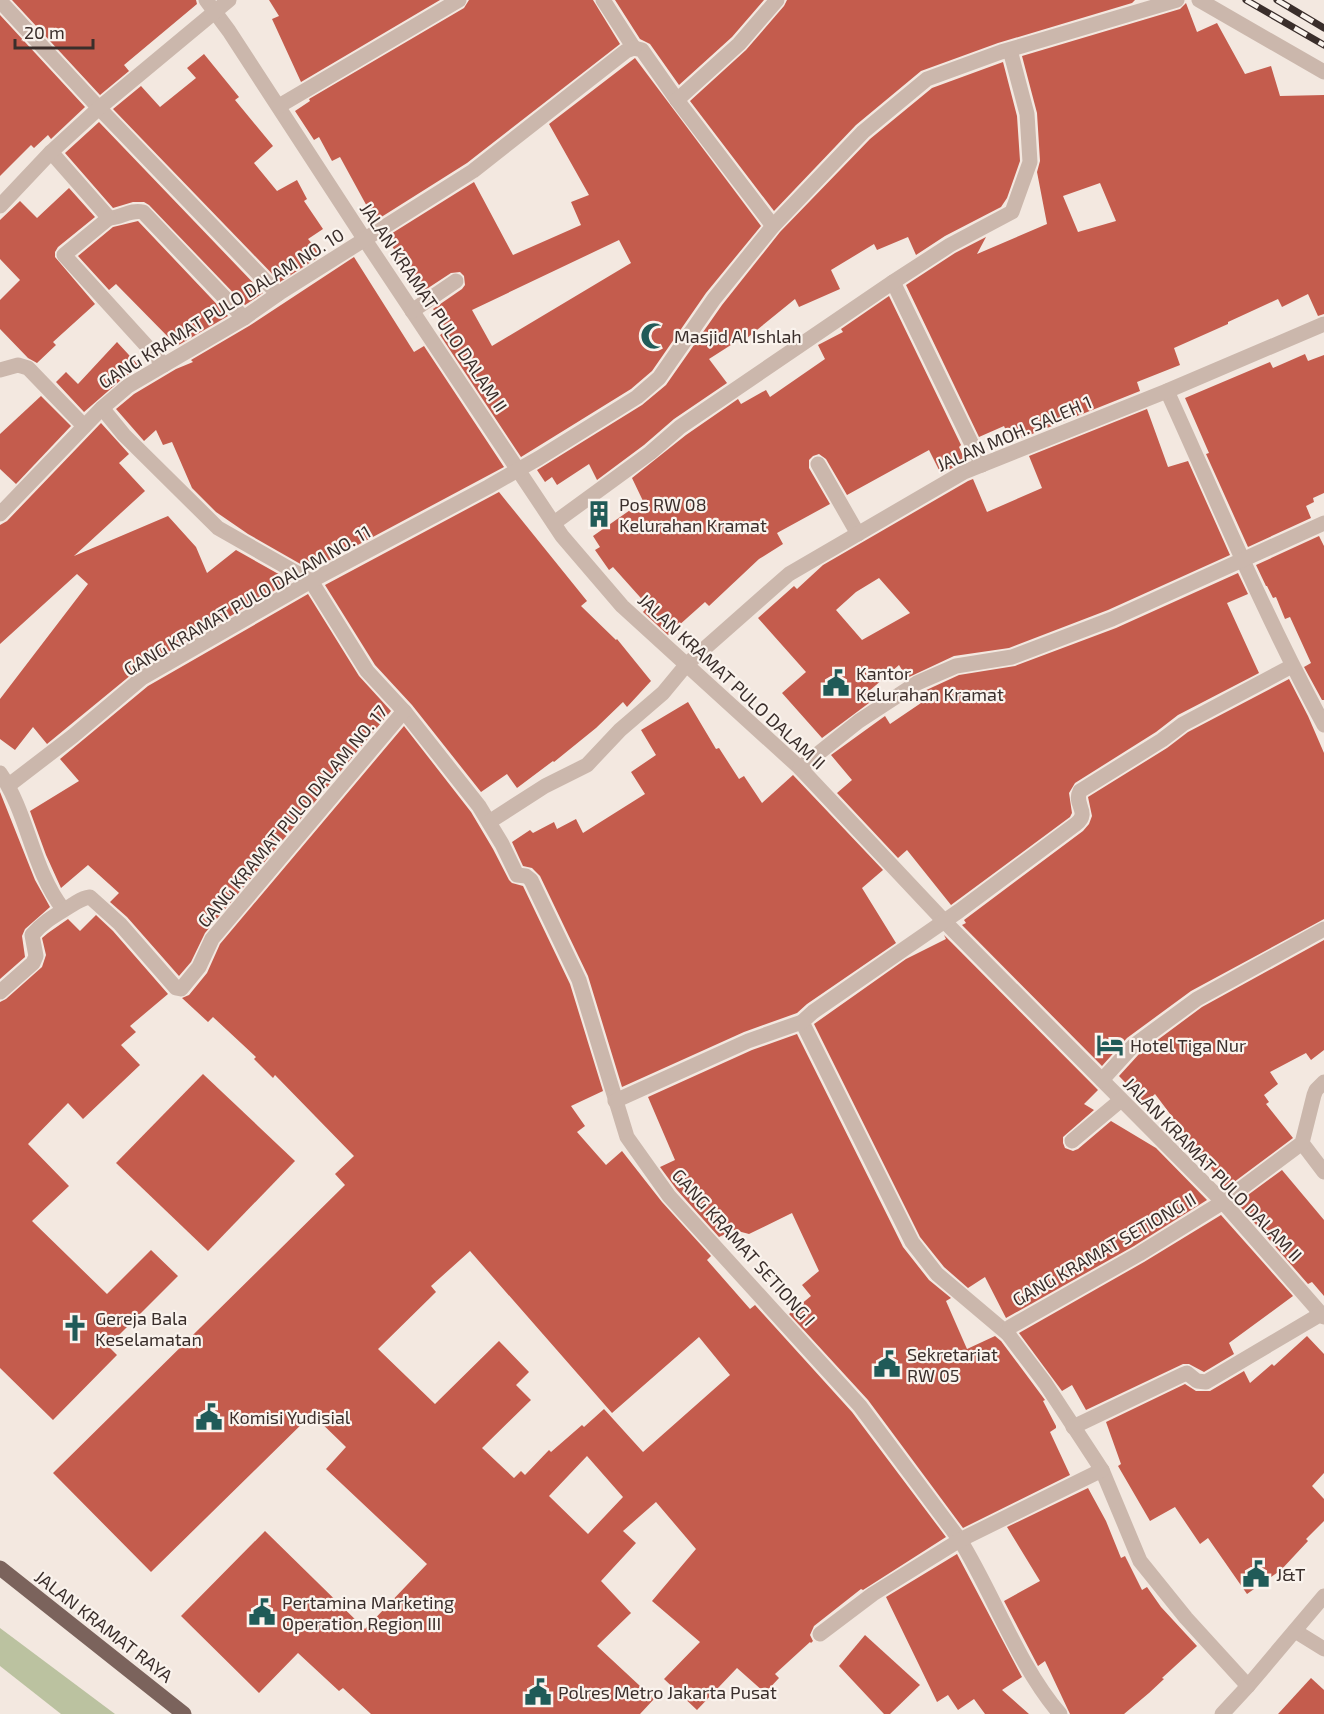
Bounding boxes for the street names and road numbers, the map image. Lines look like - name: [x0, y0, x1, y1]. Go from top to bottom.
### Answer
- street label: JALAN KRAMAT PULO DALAM II: [356, 198, 512, 416]
- street label: GANG KRAMAT PULO DALAM NO. 10: [94, 223, 348, 393]
- street label: JALAN MOH. SALEH 1: [933, 390, 1095, 476]
- street label: GANG KRAMAT PULO DALAM NO. 11: [120, 520, 374, 680]
- street label: JALAN KRAMAT PULO DALAM II: [634, 588, 830, 774]
- street label: GANG KRAMAT PULO DALAM NO. 17: [192, 700, 392, 932]
- street label: JALAN KRAMAT PULO DALAM II: [1119, 1072, 1307, 1266]
- street label: GANG KRAMAT SETIONG I: [668, 1164, 820, 1330]
- street label: GANG KRAMAT SETIONG II: [1008, 1187, 1200, 1311]
- street label: JALAN KRAMAT RAYA: [31, 1565, 178, 1687]

